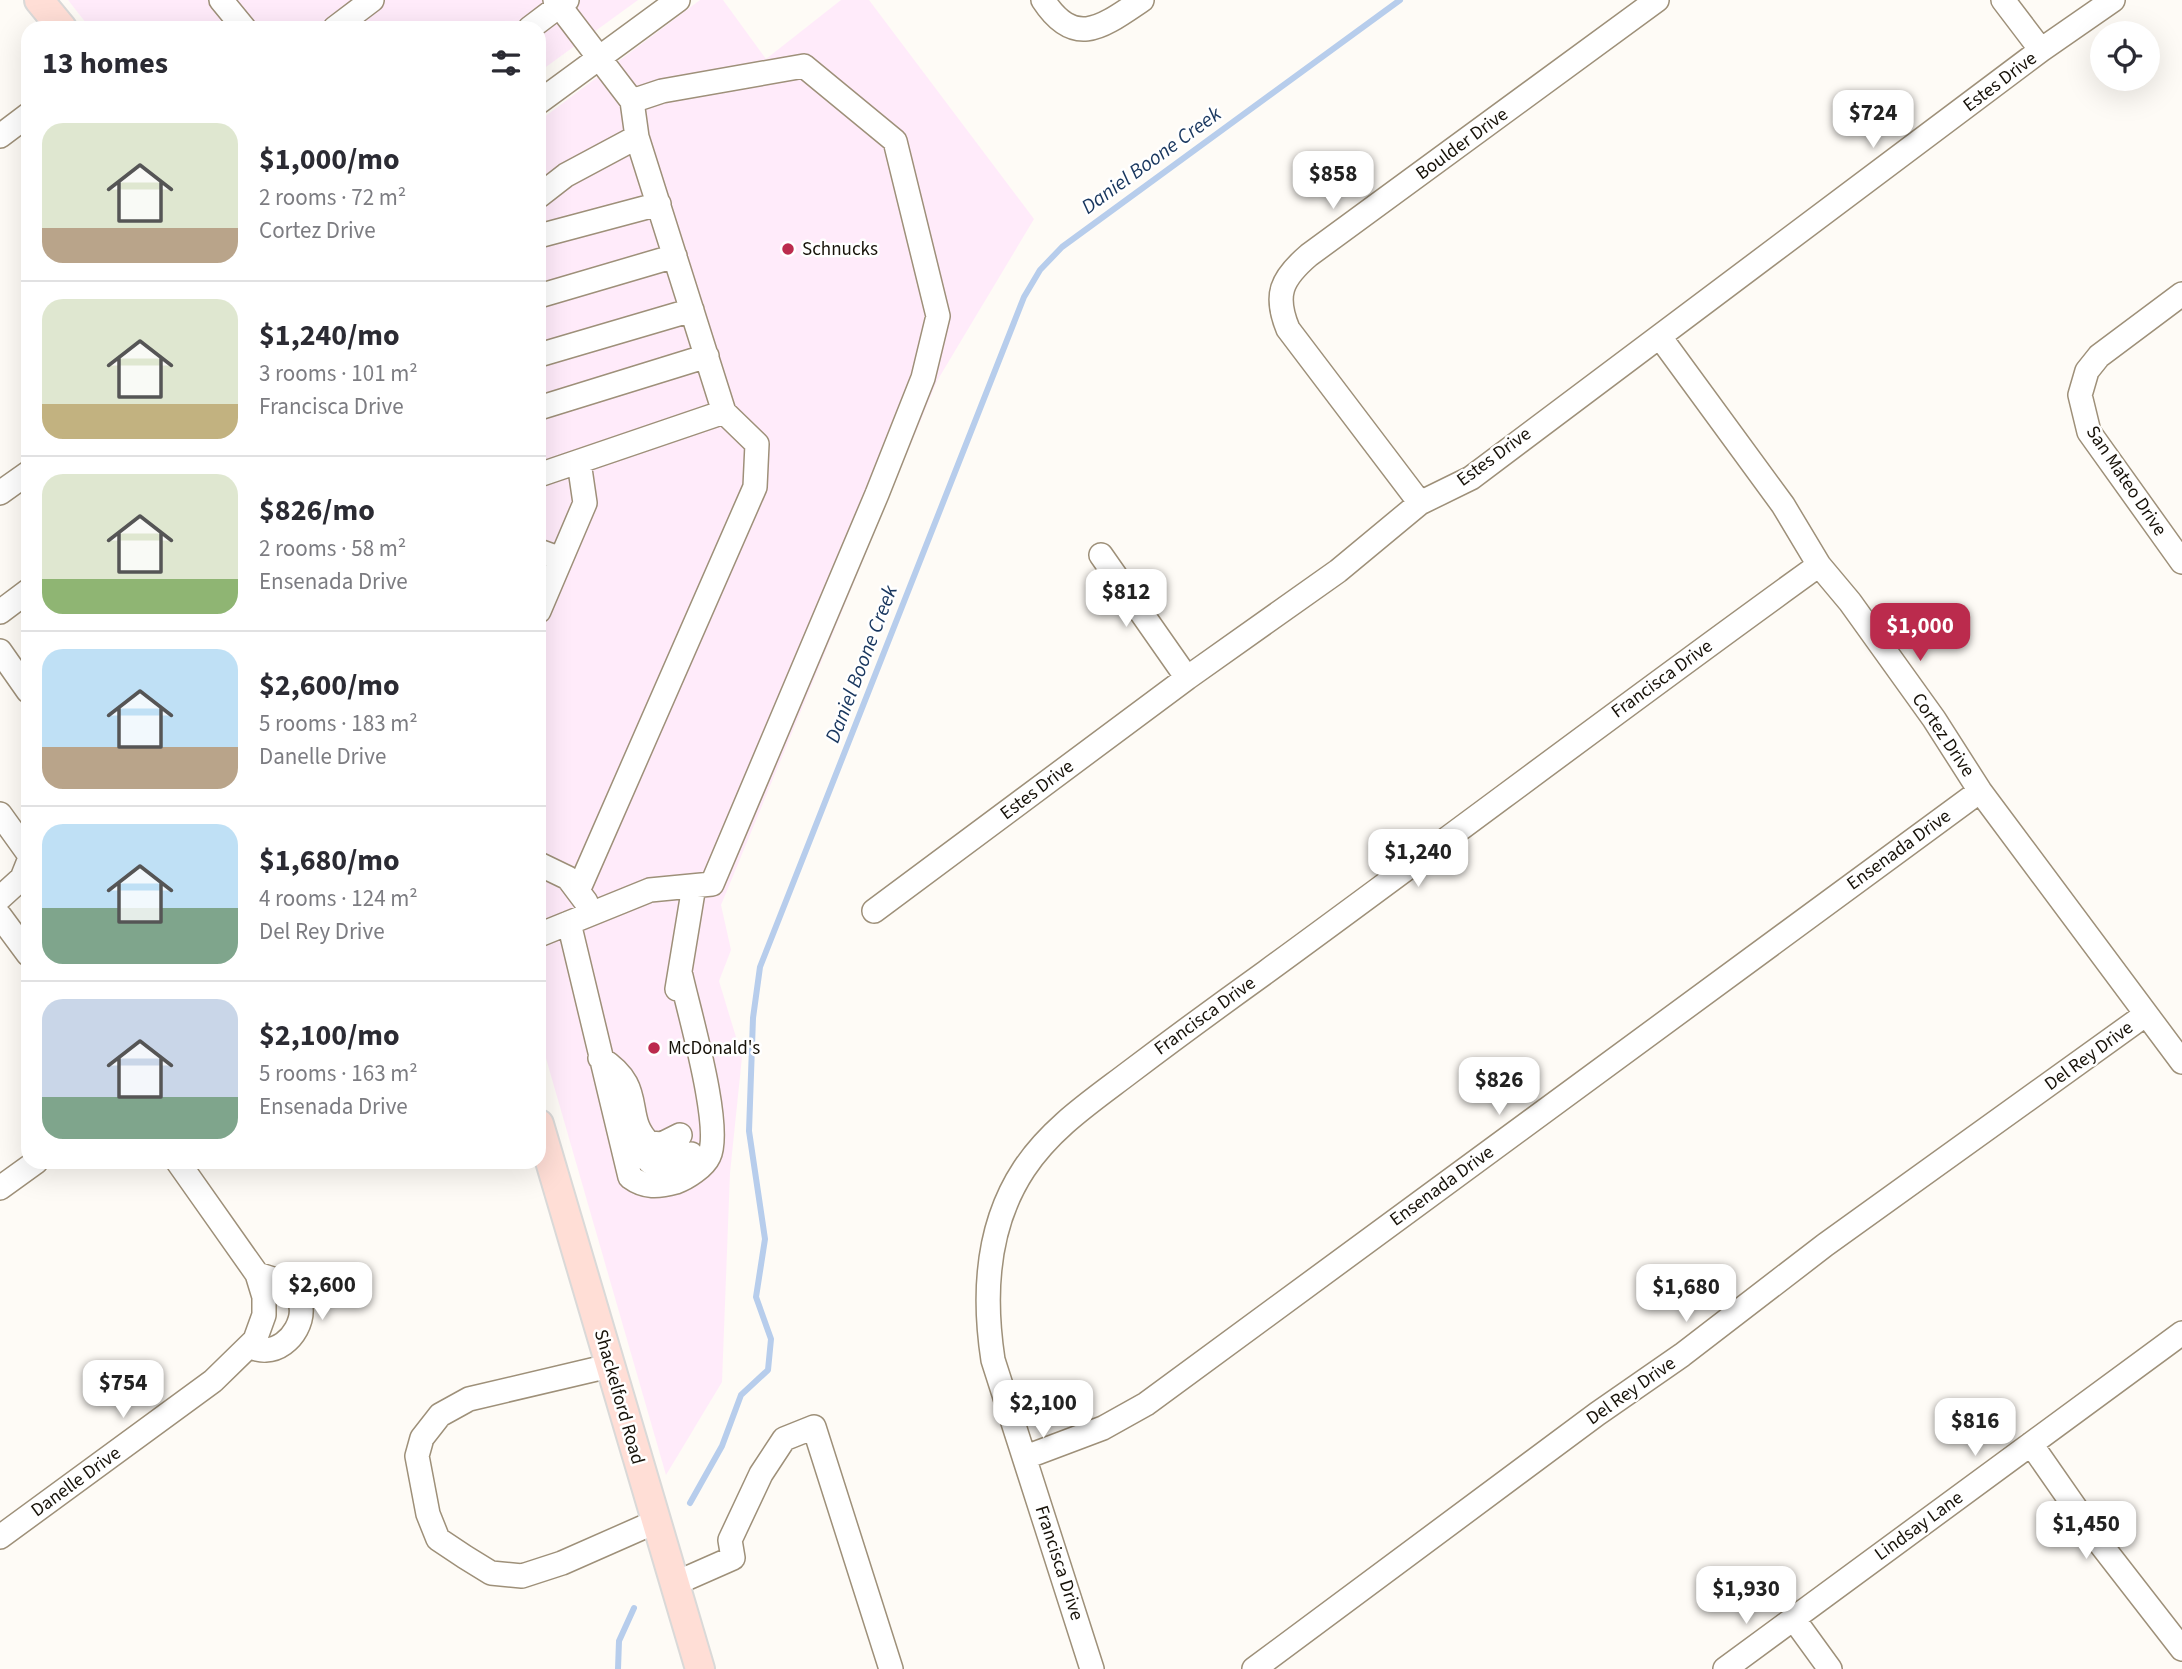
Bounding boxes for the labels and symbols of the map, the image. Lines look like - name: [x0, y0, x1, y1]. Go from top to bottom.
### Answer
- street label: Estes Drive: [1957, 45, 2043, 119]
- pin: $724: [1832, 90, 1914, 150]
- water label: Daniel Boone Creek: [1075, 98, 1228, 221]
- street label: Boulder Drive: [1410, 101, 1514, 187]
- pin: $858: [1292, 152, 1374, 211]
- place label: Schnucks: [802, 236, 878, 263]
- marker: Schnucks: [780, 241, 796, 257]
- street label: San Mateo Drive: [2079, 420, 2173, 542]
- street label: Estes Drive: [1451, 421, 1537, 493]
- pin: $812: [1085, 570, 1167, 629]
- water label: Daniel Boone Creek: [817, 580, 905, 747]
- pin: $1,000: [1863, 604, 1977, 663]
- street label: Francisca Drive: [1606, 633, 1718, 725]
- street label: Cortez Drive: [1905, 687, 1981, 783]
- street label: Estes Drive: [994, 753, 1080, 827]
- street label: Ensenada Drive: [1841, 803, 1957, 897]
- pin: $1,240: [1361, 830, 1475, 889]
- street label: Francisca Drive: [1149, 970, 1261, 1062]
- street label: Del Rey Drive: [2039, 1015, 2139, 1097]
- place label: McDonald's: [668, 1035, 760, 1062]
- marker: McDonald's: [646, 1040, 662, 1056]
- pin: $826: [1458, 1058, 1540, 1117]
- street label: Ensenada Drive: [1384, 1139, 1500, 1233]
- pin: $2,600: [265, 1262, 379, 1322]
- pin: $1,680: [1629, 1264, 1743, 1324]
- street label: Shackelford Road: [587, 1326, 651, 1468]
- street label: Del Rey Drive: [1581, 1350, 1681, 1432]
- pin: $754: [82, 1360, 164, 1420]
- pin: $2,100: [986, 1380, 1100, 1440]
- pin: $816: [1934, 1398, 2016, 1458]
- street label: Danelle Drive: [26, 1440, 126, 1524]
- street label: Lindsay Lane: [1869, 1485, 1969, 1567]
- street label: Francisca Drive: [1028, 1502, 1090, 1624]
- pin: $1,450: [2029, 1502, 2143, 1561]
- pin: $1,930: [1689, 1566, 1803, 1626]

